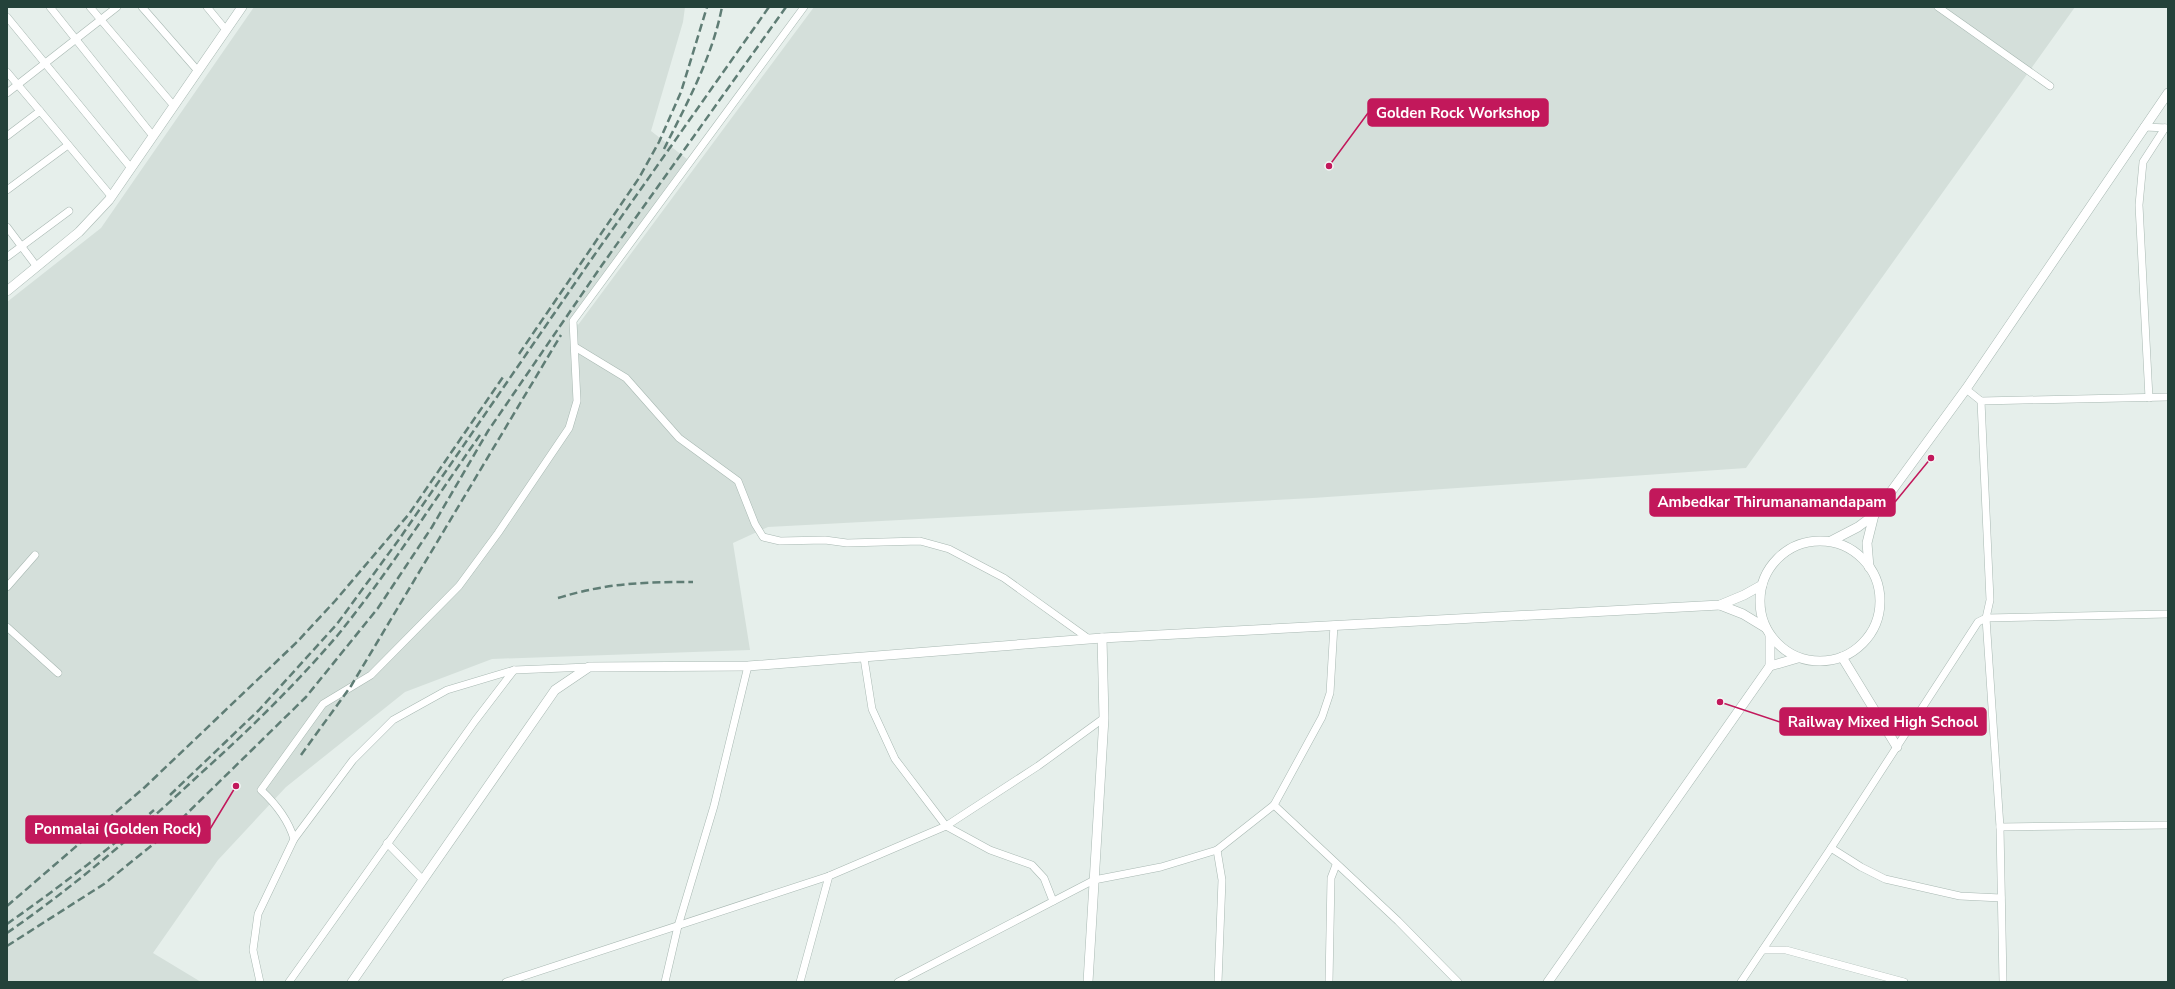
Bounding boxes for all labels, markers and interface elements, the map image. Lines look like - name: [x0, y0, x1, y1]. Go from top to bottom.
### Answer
- callout: Golden Rock Workshop: [1368, 99, 1548, 126]
- text: Golden Rock Workshop: [1376, 103, 1540, 123]
- callout: Ambedkar Thirumanamandapam: [1650, 489, 1895, 516]
- text: Ambedkar Thirumanamandapam: [1657, 492, 1887, 512]
- callout: Railway Mixed High School: [1780, 708, 1986, 735]
- text: Railway Mixed High School: [1788, 712, 1978, 732]
- callout: Ponmalai (Golden Rock): [26, 816, 210, 843]
- text: Ponmalai (Golden Rock): [34, 819, 202, 839]

